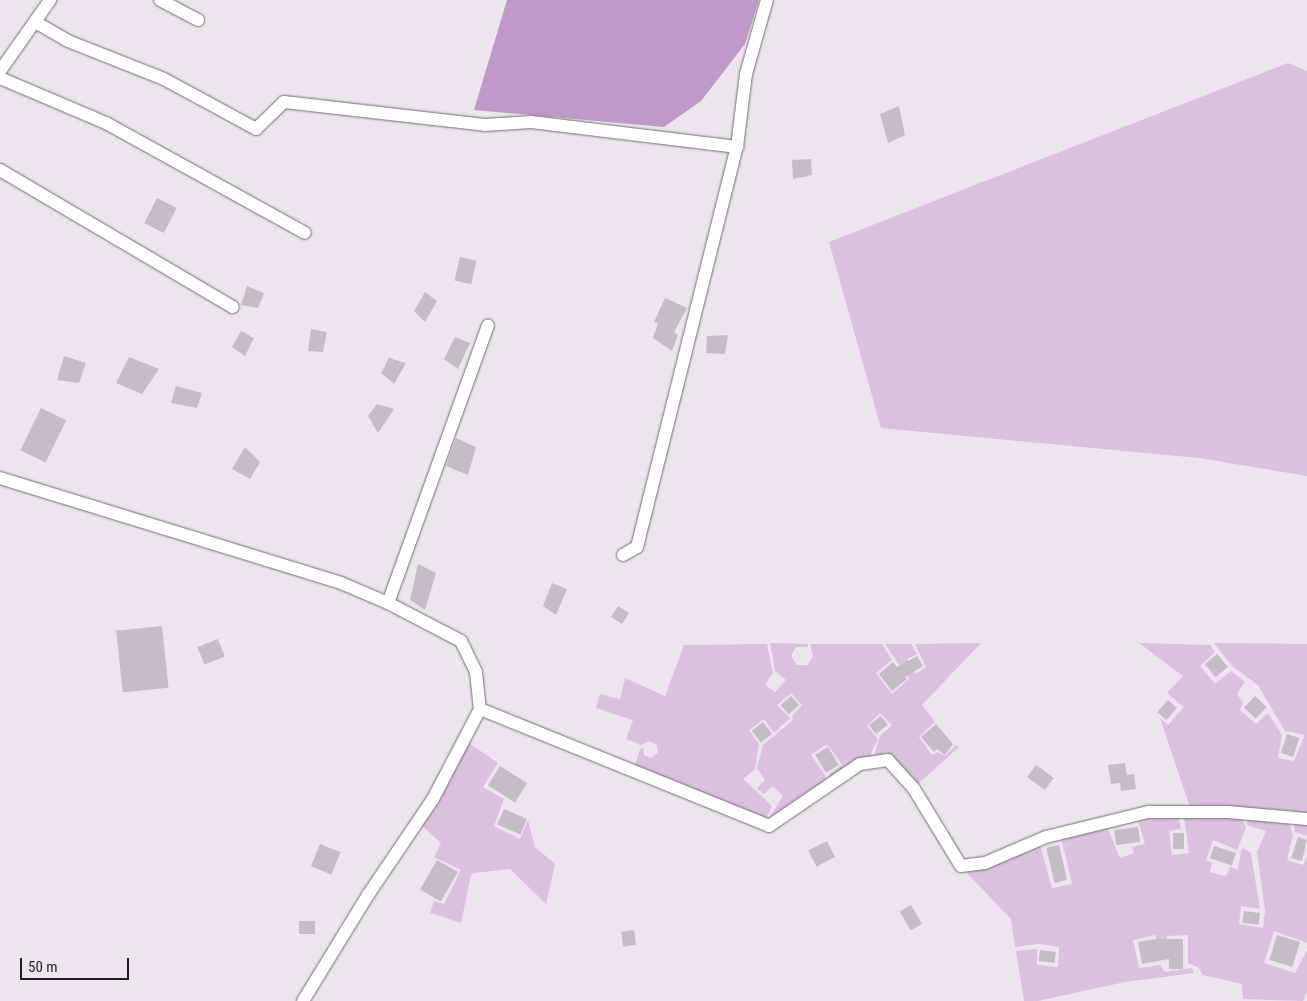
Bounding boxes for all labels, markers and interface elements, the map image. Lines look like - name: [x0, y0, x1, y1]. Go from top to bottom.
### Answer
- scale bar: [22, 948, 131, 980]
- text: 50 m: [28, 958, 58, 976]

